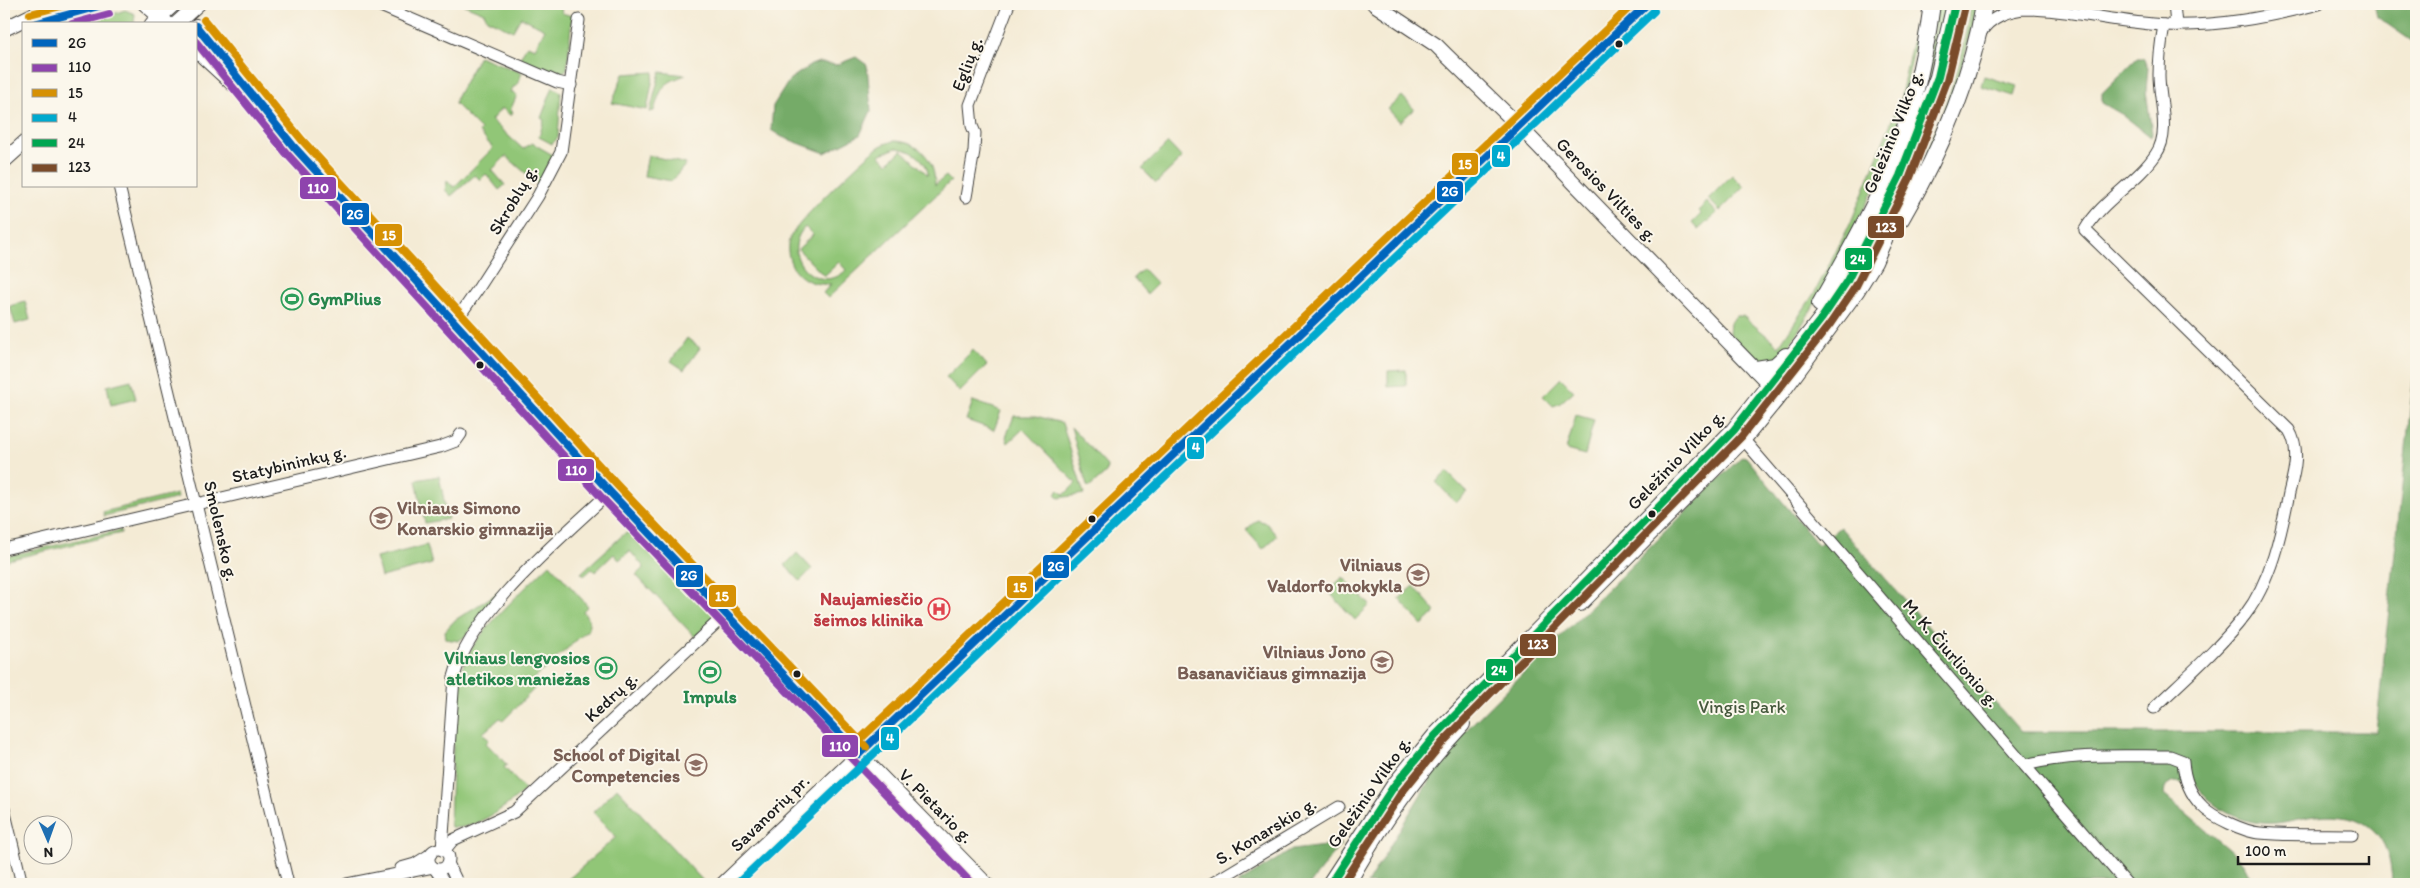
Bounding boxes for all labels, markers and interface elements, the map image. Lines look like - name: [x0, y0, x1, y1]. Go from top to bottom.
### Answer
- legend: [22, 22, 198, 188]
- text: 2G: [68, 34, 86, 52]
- street label: Eglių g.: [947, 34, 987, 94]
- unlabelled marker: [1614, 39, 1624, 49]
- text: 110: [68, 58, 91, 76]
- street label: Geležinio Vilko g.: [1858, 67, 1928, 197]
- text: 15: [68, 84, 83, 102]
- text: 4: [68, 108, 77, 126]
- street label: Gerosios Vilties g.: [1551, 133, 1663, 247]
- text: 24: [68, 134, 85, 152]
- line badge: 4: [1491, 144, 1511, 168]
- text: 4: [1497, 148, 1506, 165]
- line badge: 15: [1451, 152, 1479, 176]
- text: 15: [1458, 156, 1473, 173]
- text: 123: [68, 158, 91, 176]
- street label: Skroblų g.: [484, 161, 542, 239]
- line badge: 110: [299, 176, 337, 200]
- text: 110: [307, 180, 329, 197]
- line badge: 2G: [1436, 180, 1464, 203]
- text: 2G: [1441, 183, 1459, 200]
- line badge: 2G: [341, 202, 370, 226]
- text: 2G: [346, 206, 364, 223]
- line badge: 123: [1867, 215, 1905, 239]
- text: 123: [1875, 219, 1897, 236]
- line badge: 15: [374, 223, 403, 247]
- text: 15: [382, 227, 397, 244]
- line badge: 24: [1844, 247, 1873, 271]
- text: 24: [1850, 251, 1866, 268]
- sports icon: GymPlius: [280, 287, 304, 311]
- place label: GymPlius: [308, 288, 381, 310]
- unlabelled marker: [475, 360, 485, 370]
- street label: Geležinio Vilko g.: [1623, 405, 1729, 515]
- line badge: 4: [1186, 436, 1205, 460]
- text: 4: [1192, 439, 1201, 456]
- street label: Statybininkų g.: [230, 440, 348, 488]
- line badge: 110: [557, 458, 595, 482]
- text: 110: [565, 462, 587, 479]
- street label: Smolensko g.: [199, 479, 243, 583]
- place label: Vilniaus Simono Konarskio gimnazija: [397, 497, 553, 540]
- school or university icon: Vilniaus Simono Konarskio gimnazija: [369, 506, 393, 530]
- unlabelled marker: [1647, 509, 1657, 519]
- unlabelled marker: [1087, 514, 1097, 524]
- line badge: 2G: [1042, 554, 1070, 579]
- place label: Vilniaus Valdorfo mokykla: [1267, 554, 1402, 597]
- text: 2G: [1047, 558, 1065, 575]
- school or university icon: Vilniaus Valdorfo mokykla: [1406, 563, 1430, 587]
- line badge: 2G: [675, 564, 704, 588]
- text: 2G: [680, 567, 698, 584]
- line badge: 15: [1006, 575, 1034, 599]
- text: 15: [1013, 579, 1028, 596]
- line badge: 15: [708, 584, 737, 608]
- text: 15: [715, 588, 730, 605]
- place label: Naujamiesčio šeimos klinika: [814, 588, 924, 631]
- street label: M. K. Čiurlionio g.: [1898, 594, 2004, 712]
- hospital icon: Naujamiesčio šeimos klinika: [927, 597, 951, 621]
- line badge: 123: [1519, 633, 1557, 657]
- text: 123: [1527, 636, 1549, 653]
- place label: Vilniaus Jono Basanavičiaus gimnazija: [1177, 641, 1366, 684]
- place label: Vilniaus lengvosios atletikos maniežas: [444, 647, 590, 690]
- school or university icon: Vilniaus Jono Basanavičiaus gimnazija: [1370, 650, 1394, 674]
- sports icon: Vilniaus lengvosios atletikos maniežas: [594, 656, 618, 680]
- line badge: 24: [1485, 658, 1514, 682]
- sports icon: Impuls: [698, 660, 722, 684]
- text: 24: [1491, 662, 1507, 679]
- street label: Kedrų g.: [580, 667, 642, 727]
- unlabelled marker: [792, 669, 802, 679]
- place label: Impuls: [683, 686, 737, 708]
- park label: Vingis Park: [1698, 696, 1786, 718]
- line badge: 4: [880, 726, 900, 751]
- text: 4: [886, 730, 895, 747]
- street label: Geležinio Vilko g.: [1322, 732, 1416, 852]
- line badge: 110: [821, 734, 859, 758]
- text: 110: [829, 738, 851, 755]
- place label: School of Digital Competencies: [553, 744, 681, 787]
- school or university icon: School of Digital Competencies: [684, 753, 708, 777]
- street label: V. Pietario g.: [894, 764, 978, 848]
- street label: Savanorių pr.: [726, 770, 814, 856]
- street label: S. Konarskio g.: [1212, 792, 1320, 870]
- north arrow: [22, 816, 72, 866]
- scale bar: [2238, 833, 2369, 865]
- text: 100 m: [2245, 842, 2287, 860]
- text: N: [43, 844, 53, 861]

